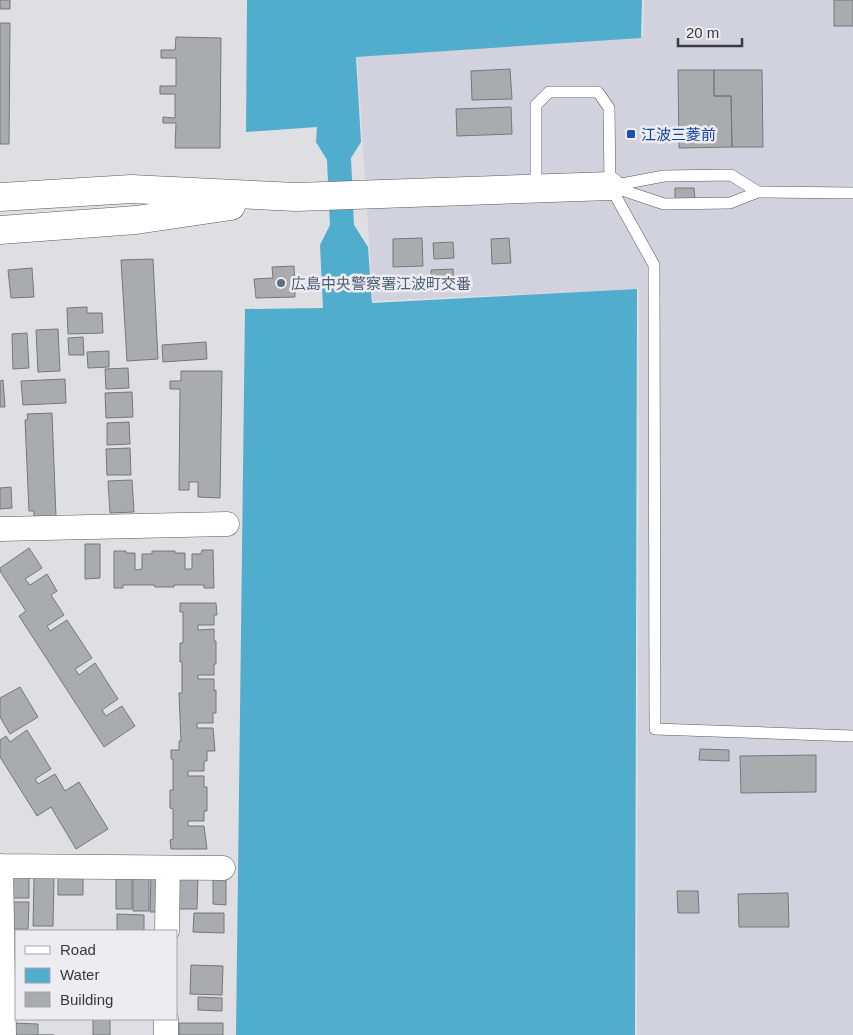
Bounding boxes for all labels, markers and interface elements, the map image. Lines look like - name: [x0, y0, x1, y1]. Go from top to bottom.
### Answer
- scale bar: [678, 15, 742, 47]
- text: 20 m: [686, 24, 719, 41]
- place label: 江波三菱前: [641, 126, 716, 143]
- marker: 江波三菱前: [625, 128, 637, 140]
- place label: 広島中央警察署江波町交番: [291, 275, 471, 292]
- marker: 広島中央警察署江波町交番: [275, 277, 287, 289]
- legend: [15, 930, 178, 1020]
- text: Road: [60, 941, 96, 958]
- text: Water: [60, 966, 99, 983]
- text: Building: [60, 991, 113, 1008]

